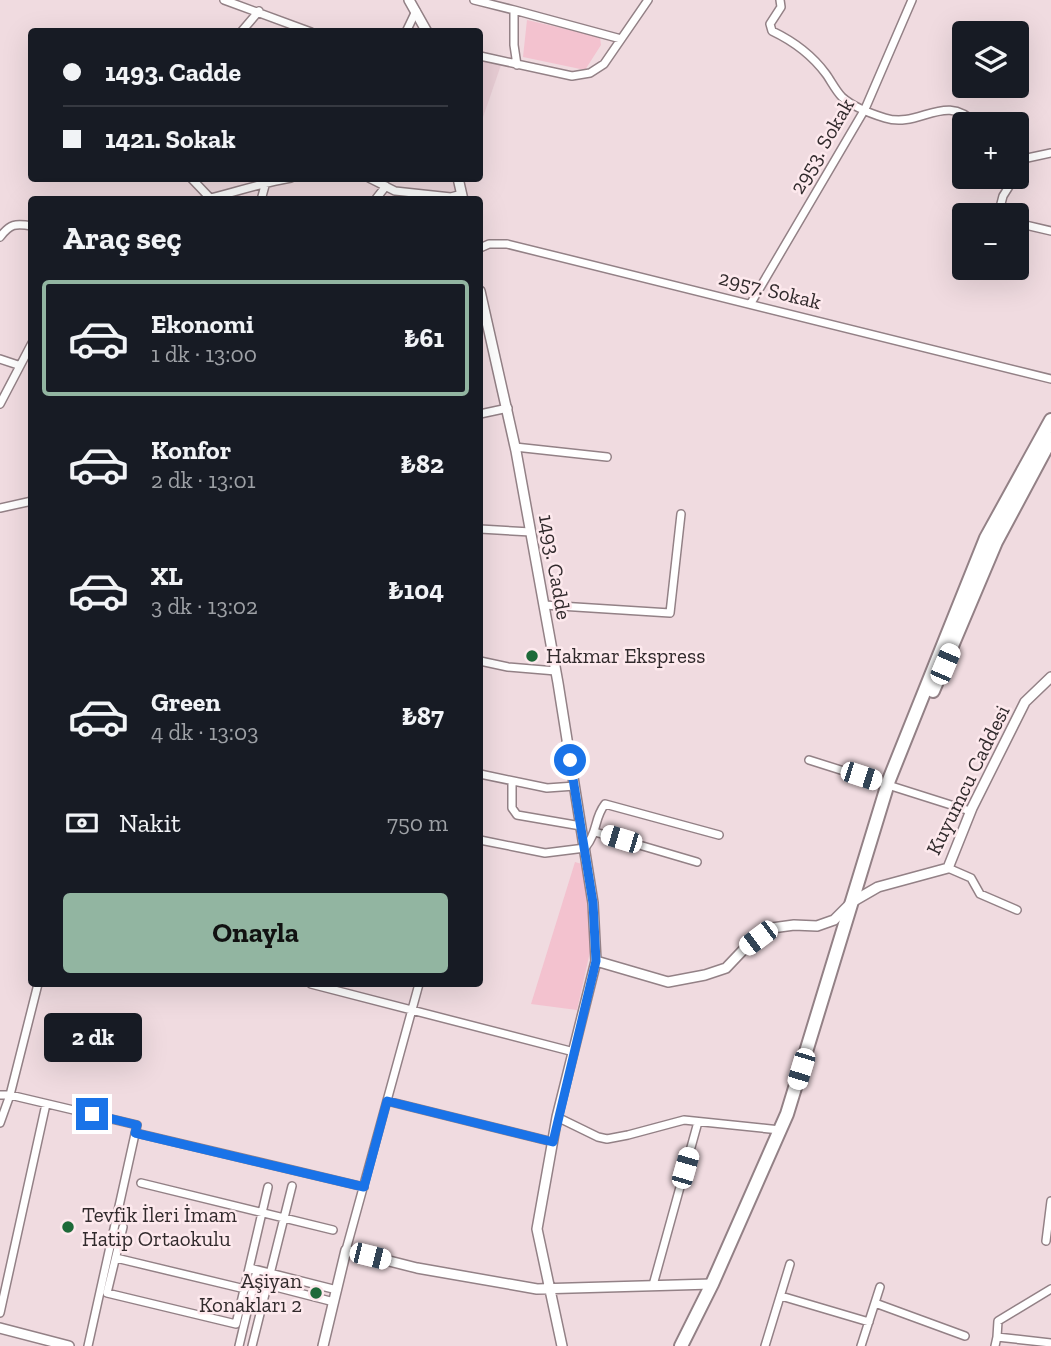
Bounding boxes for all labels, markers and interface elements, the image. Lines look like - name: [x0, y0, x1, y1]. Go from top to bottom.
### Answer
- map controls: [952, 21, 1029, 280]
- button: layers: [952, 21, 1029, 98]
- text: 1493. Cadde: [105, 56, 241, 88]
- street label: 2953. Sokak: [784, 93, 859, 198]
- button: +: [952, 112, 1029, 189]
- text: 1421. Sokak: [105, 123, 236, 155]
- button: −: [952, 203, 1029, 280]
- text: Araç seç: [63, 219, 182, 257]
- street label: 2957. Sokak: [716, 265, 824, 314]
- icon: car: [67, 307, 130, 370]
- text: Ekonomi: [151, 308, 254, 340]
- text: ₺61: [404, 322, 444, 354]
- text: 1 dk · 13:00: [151, 340, 257, 368]
- icon: car: [67, 433, 130, 496]
- text: Konfor: [151, 434, 231, 466]
- text: ₺82: [400, 448, 444, 480]
- text: 2 dk · 13:01: [151, 466, 256, 494]
- street label: 1493. Cadde: [534, 512, 577, 622]
- icon: car: [67, 559, 130, 622]
- text: XL: [151, 560, 183, 592]
- text: ₺104: [388, 574, 444, 606]
- text: 3 dk · 13:02: [151, 592, 258, 620]
- car: [928, 641, 963, 687]
- place label: Hakmar Ekspress: [546, 643, 705, 668]
- marker: Hakmar Ekspress: [524, 648, 540, 664]
- icon: car: [67, 685, 130, 748]
- text: Green: [151, 686, 221, 718]
- text: ₺87: [401, 700, 444, 732]
- street label: Kuyumcu Caddesi: [921, 701, 1015, 859]
- text: 4 dk · 13:03: [151, 718, 258, 746]
- route start: [554, 744, 586, 776]
- car: [838, 760, 885, 792]
- icon: cash: [63, 804, 101, 842]
- text: Nakit: [119, 807, 181, 839]
- text: 750 m: [387, 809, 448, 837]
- car: [598, 823, 645, 855]
- button: Onayla: [63, 893, 448, 973]
- car: [735, 917, 782, 959]
- callout: 2 dk: [43, 1012, 141, 1062]
- text: 2 dk: [72, 1023, 114, 1051]
- car: [785, 1046, 818, 1092]
- route end: [76, 1098, 108, 1130]
- car: [670, 1145, 701, 1191]
- place label: Tevfik İleri İmam Hatip Ortaokulu: [82, 1202, 237, 1251]
- marker: Tevfik İleri İmam Hatip Ortaokulu: [60, 1219, 76, 1235]
- car: [348, 1241, 393, 1271]
- place label: Aşiyan Konakları 2: [199, 1268, 302, 1317]
- marker: Aşiyan Konakları 2: [308, 1285, 324, 1301]

